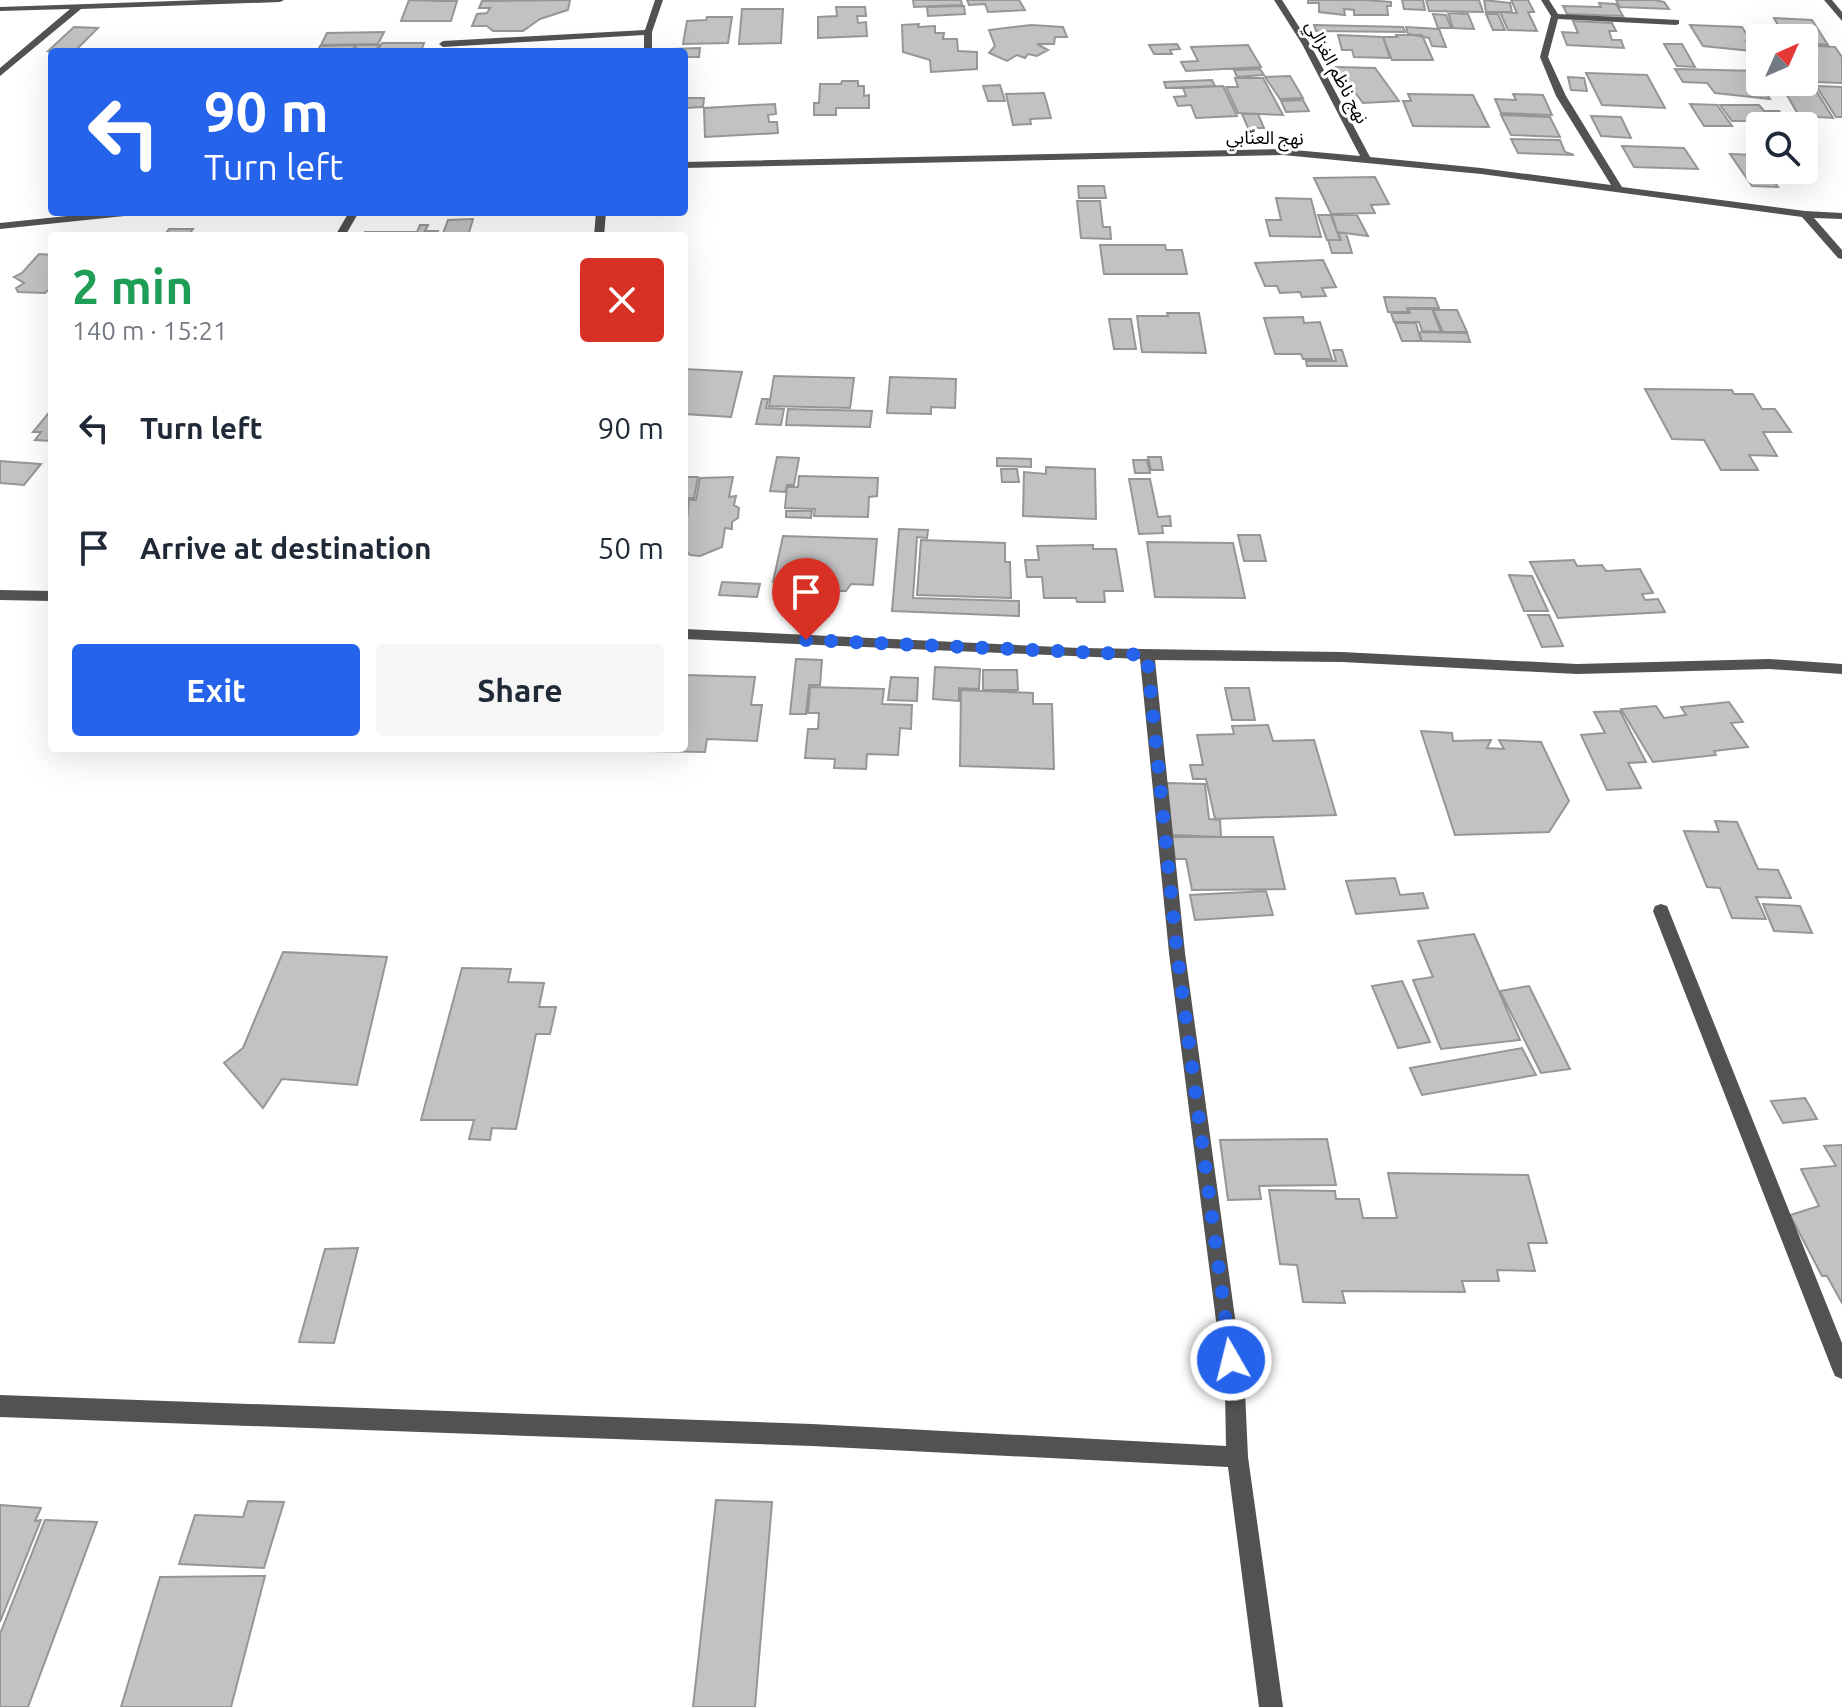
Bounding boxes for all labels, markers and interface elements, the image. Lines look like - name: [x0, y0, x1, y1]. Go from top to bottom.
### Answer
- street label: نهج ناظم الغزالي: [1299, 17, 1373, 128]
- north arrow: [1746, 24, 1818, 96]
- map controls: [1746, 24, 1818, 184]
- icon: left: [72, 80, 176, 184]
- text: 90 m: [204, 80, 329, 143]
- button: search: [1746, 112, 1818, 184]
- street label: نهج العنّابي: [1226, 126, 1304, 152]
- text: Turn left: [204, 146, 343, 187]
- button: close: [580, 258, 664, 342]
- text: 2 min: [72, 259, 193, 313]
- text: 140 m · 15:21: [72, 316, 228, 345]
- icon: left: [72, 406, 116, 450]
- text: Turn left: [140, 411, 262, 445]
- text: 90 m: [597, 411, 664, 445]
- icon: arrive: [72, 526, 116, 570]
- text: Arrive at destination: [140, 531, 432, 565]
- text: 50 m: [597, 531, 664, 565]
- pin: [772, 558, 840, 640]
- icon: arrive: [784, 570, 828, 614]
- button: Exit: [72, 644, 360, 736]
- button: Share: [376, 644, 664, 736]
- position arrow: [1189, 1318, 1273, 1402]

